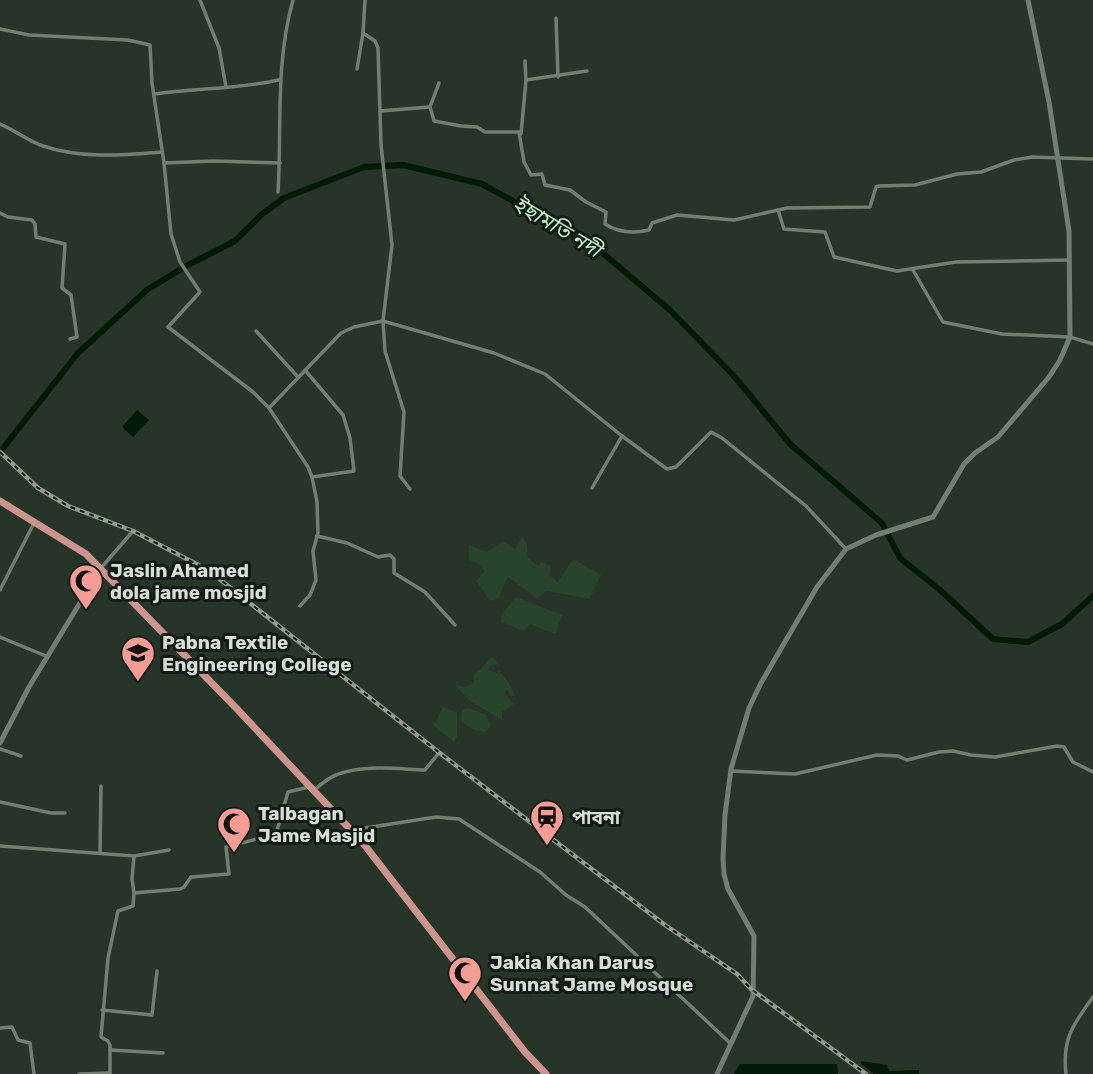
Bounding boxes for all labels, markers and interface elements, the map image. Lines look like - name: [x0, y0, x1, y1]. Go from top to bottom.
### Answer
- water label: ইছামতি নদী: [509, 191, 609, 265]
- place label: Jaslin Ahamed dola jame mosjid: [110, 559, 267, 604]
- mosque icon: Jaslin Ahamed dola jame mosjid: [67, 562, 105, 611]
- place label: Pabna Textile Engineering College: [162, 631, 351, 676]
- school or university icon: Pabna Textile Engineering College: [119, 634, 157, 683]
- station icon: পাবনা: [528, 798, 566, 847]
- place label: Talbagan Jame Masjid: [258, 802, 375, 847]
- mosque icon: Talbagan Jame Masjid: [215, 805, 253, 854]
- place label: পাবনা: [572, 806, 621, 829]
- place label: Jakia Khan Darus Sunnat Jame Mosque: [490, 951, 693, 996]
- mosque icon: Jakia Khan Darus Sunnat Jame Mosque: [446, 954, 484, 1003]

